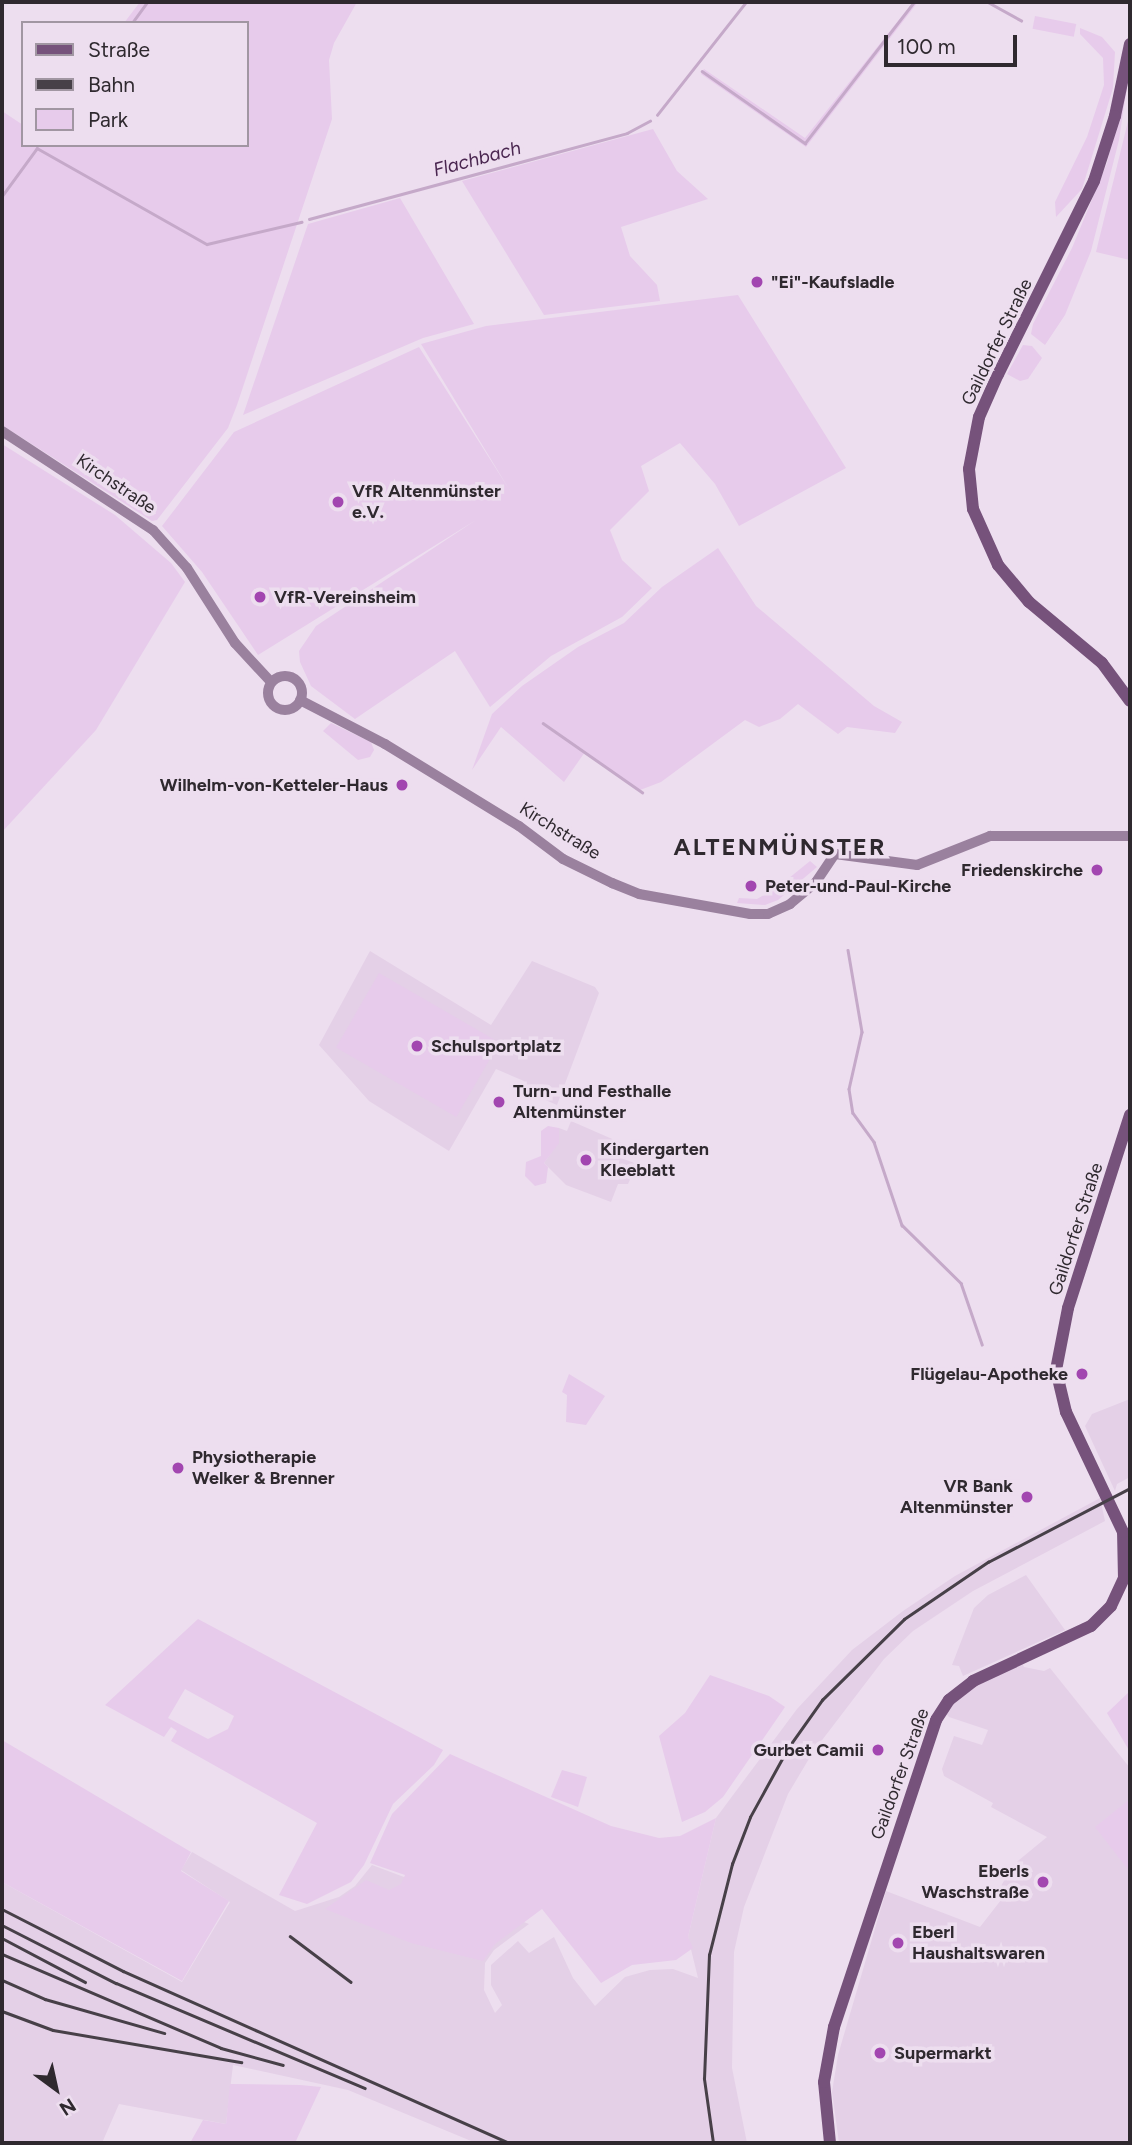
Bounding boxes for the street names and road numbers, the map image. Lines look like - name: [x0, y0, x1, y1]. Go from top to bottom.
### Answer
- street label: Gaildorfer Straße: [957, 275, 1037, 409]
- street label: Kirchstraße: [72, 449, 160, 519]
- street label: Kirchstraße: [515, 798, 605, 864]
- street label: Gaildorfer Straße: [1044, 1160, 1108, 1298]
- street label: Gaildorfer Straße: [866, 1705, 934, 1843]

